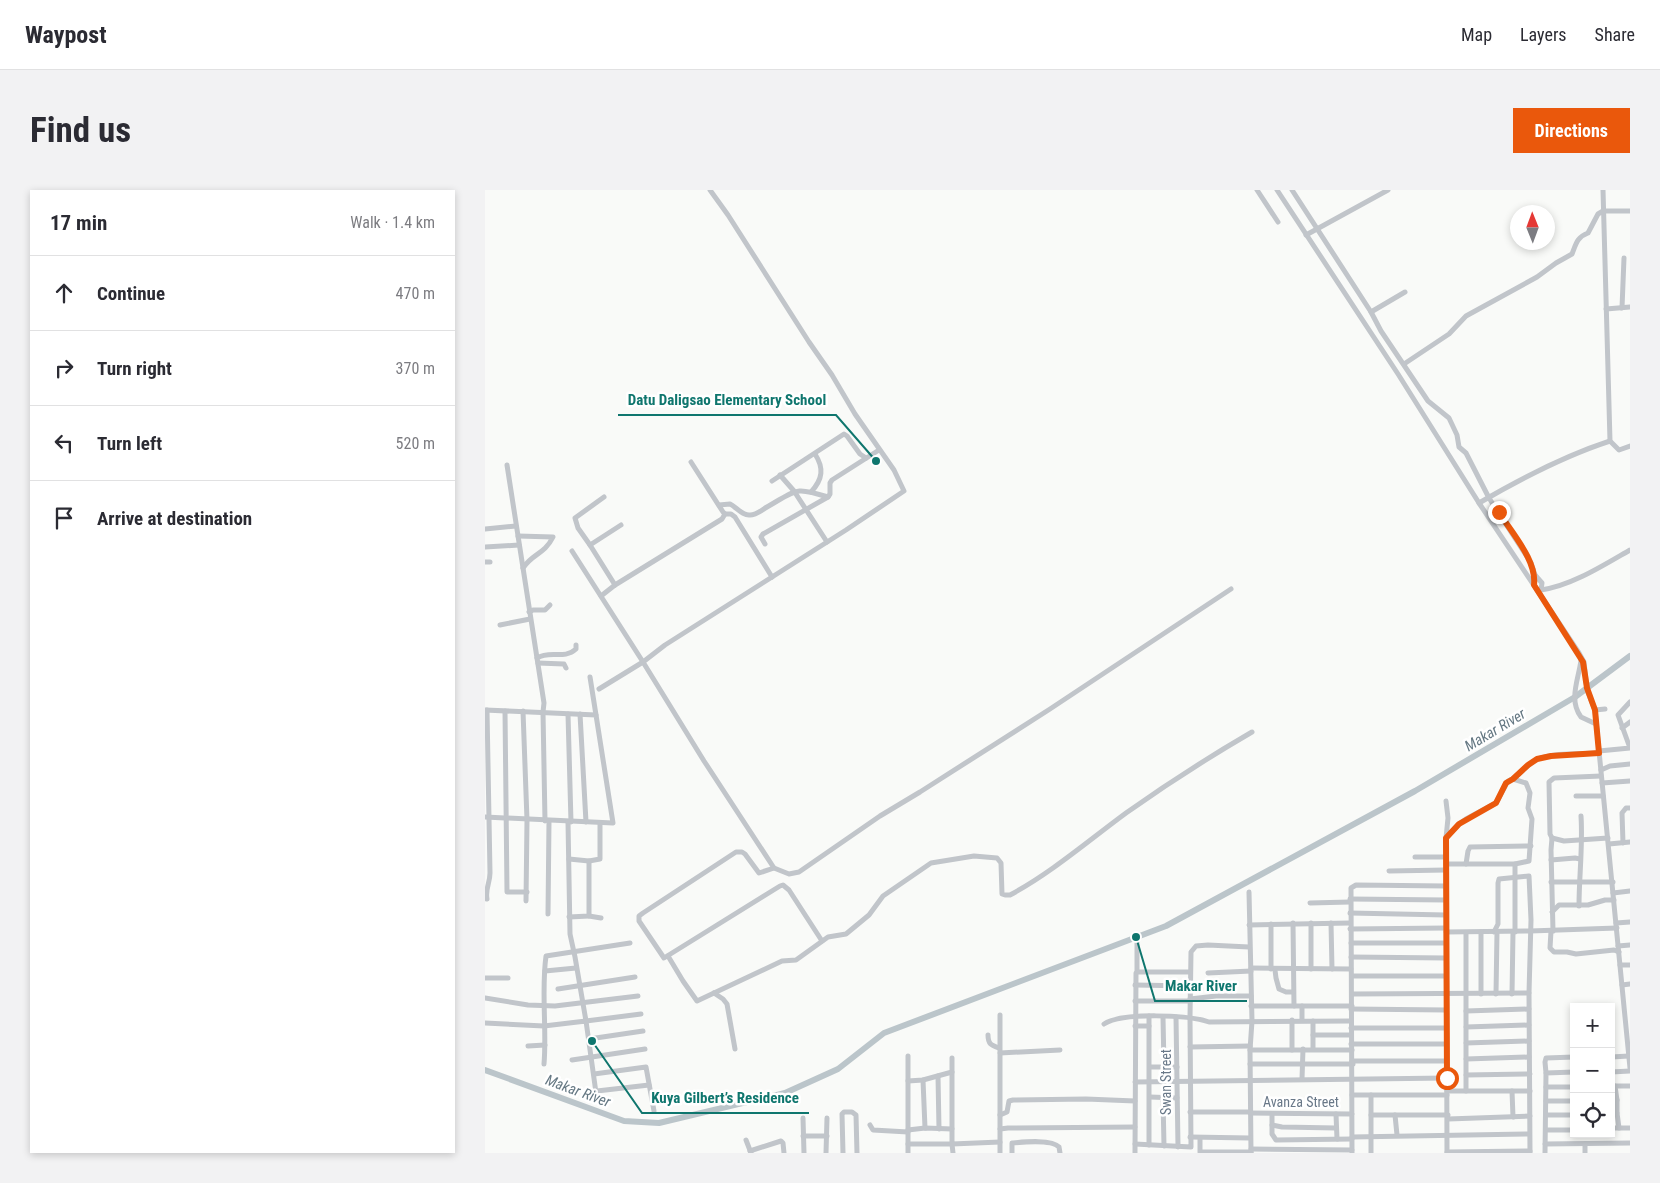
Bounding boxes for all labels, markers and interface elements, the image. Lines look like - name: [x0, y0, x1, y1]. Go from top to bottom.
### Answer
- text: Waypost: [25, 21, 107, 49]
- text: Map: [1461, 24, 1492, 45]
- text: Layers: [1520, 24, 1567, 45]
- text: Share: [1595, 24, 1635, 45]
- button: Directions: [1513, 108, 1630, 153]
- text: Find us: [30, 110, 131, 151]
- north arrow: [1510, 205, 1555, 250]
- text: 17 min: [50, 211, 107, 235]
- text: Walk · 1.4 km: [350, 213, 435, 232]
- icon: ahead: [50, 279, 78, 307]
- text: Continue: [97, 282, 165, 305]
- text: 470 m: [396, 284, 435, 303]
- icon: right: [50, 354, 78, 382]
- text: Turn right: [97, 357, 172, 380]
- text: 370 m: [396, 359, 435, 378]
- callout: Datu Daligsao Elementary School: [618, 385, 836, 415]
- text: Datu Daligsao Elementary School: [628, 391, 826, 409]
- icon: left: [50, 429, 78, 457]
- text: Turn left: [97, 432, 162, 455]
- text: 520 m: [396, 434, 435, 453]
- route end: [1488, 501, 1511, 524]
- icon: arrive: [50, 504, 78, 532]
- text: Arrive at destination: [97, 507, 252, 530]
- water label: Makar River: [1461, 705, 1529, 755]
- callout: Makar River: [1155, 971, 1247, 1001]
- text: Makar River: [1165, 977, 1237, 995]
- map controls: [1570, 1003, 1615, 1138]
- button: +: [1570, 1003, 1615, 1048]
- button: −: [1570, 1048, 1615, 1093]
- street label: Swan Street: [1158, 1049, 1174, 1115]
- route start: [1436, 1067, 1459, 1090]
- water label: Makar River: [543, 1071, 613, 1111]
- callout: Kuya Gilbert’s Residence: [642, 1083, 809, 1113]
- text: Kuya Gilbert’s Residence: [651, 1089, 799, 1107]
- button: locate: [1570, 1093, 1615, 1138]
- street label: Avanza Street: [1263, 1094, 1339, 1110]

